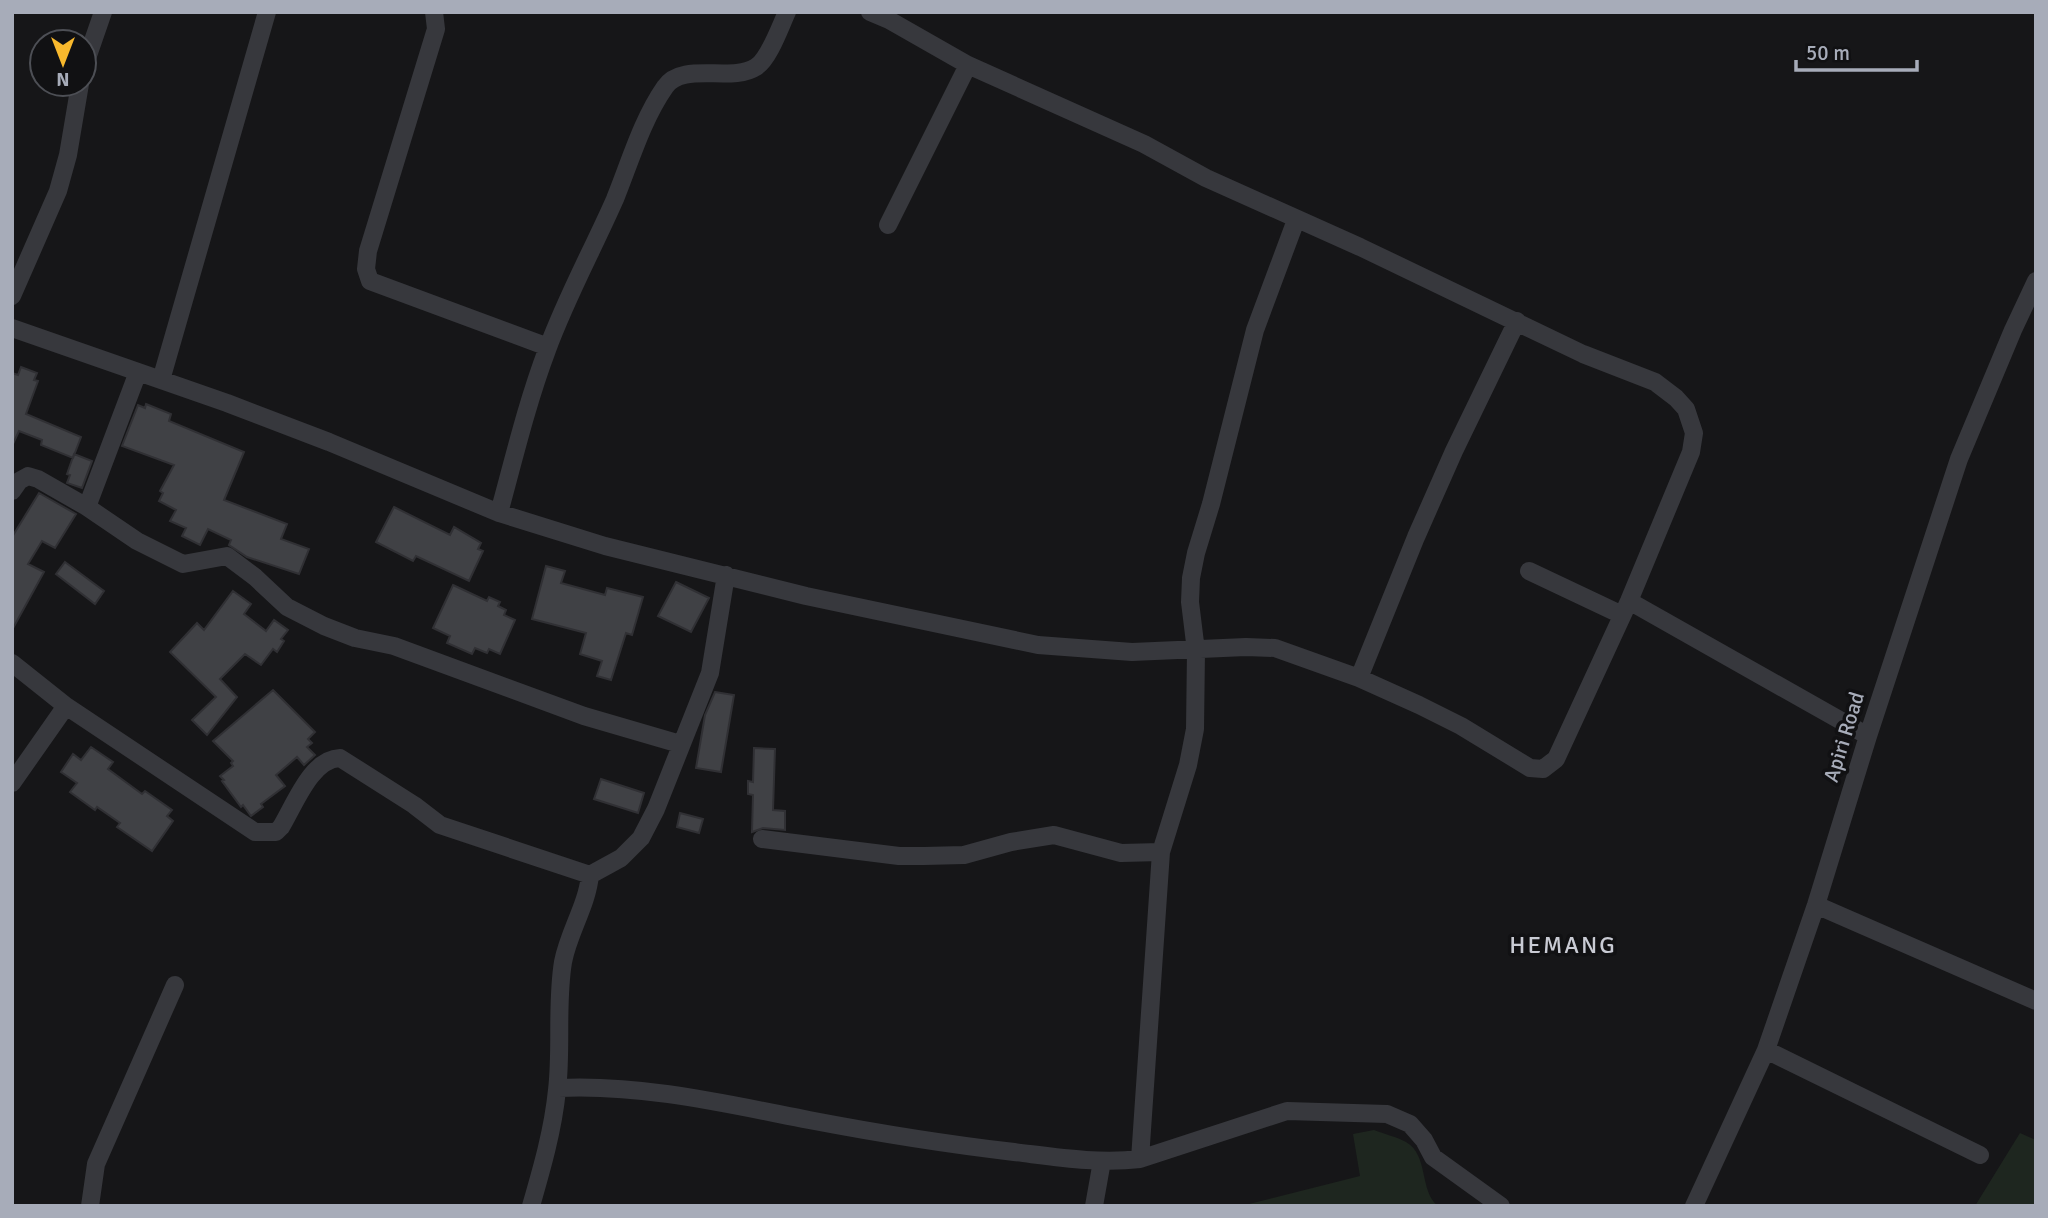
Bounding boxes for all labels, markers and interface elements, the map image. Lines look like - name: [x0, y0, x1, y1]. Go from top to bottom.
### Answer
- north arrow: [28, 28, 98, 98]
- scale bar: [1796, 28, 1917, 72]
- text: 50 m: [1806, 40, 1850, 66]
- text: N: [56, 67, 70, 91]
- street label: Apiri Road: [1818, 689, 1870, 785]
- district label: HEMANG: [1509, 930, 1617, 960]

